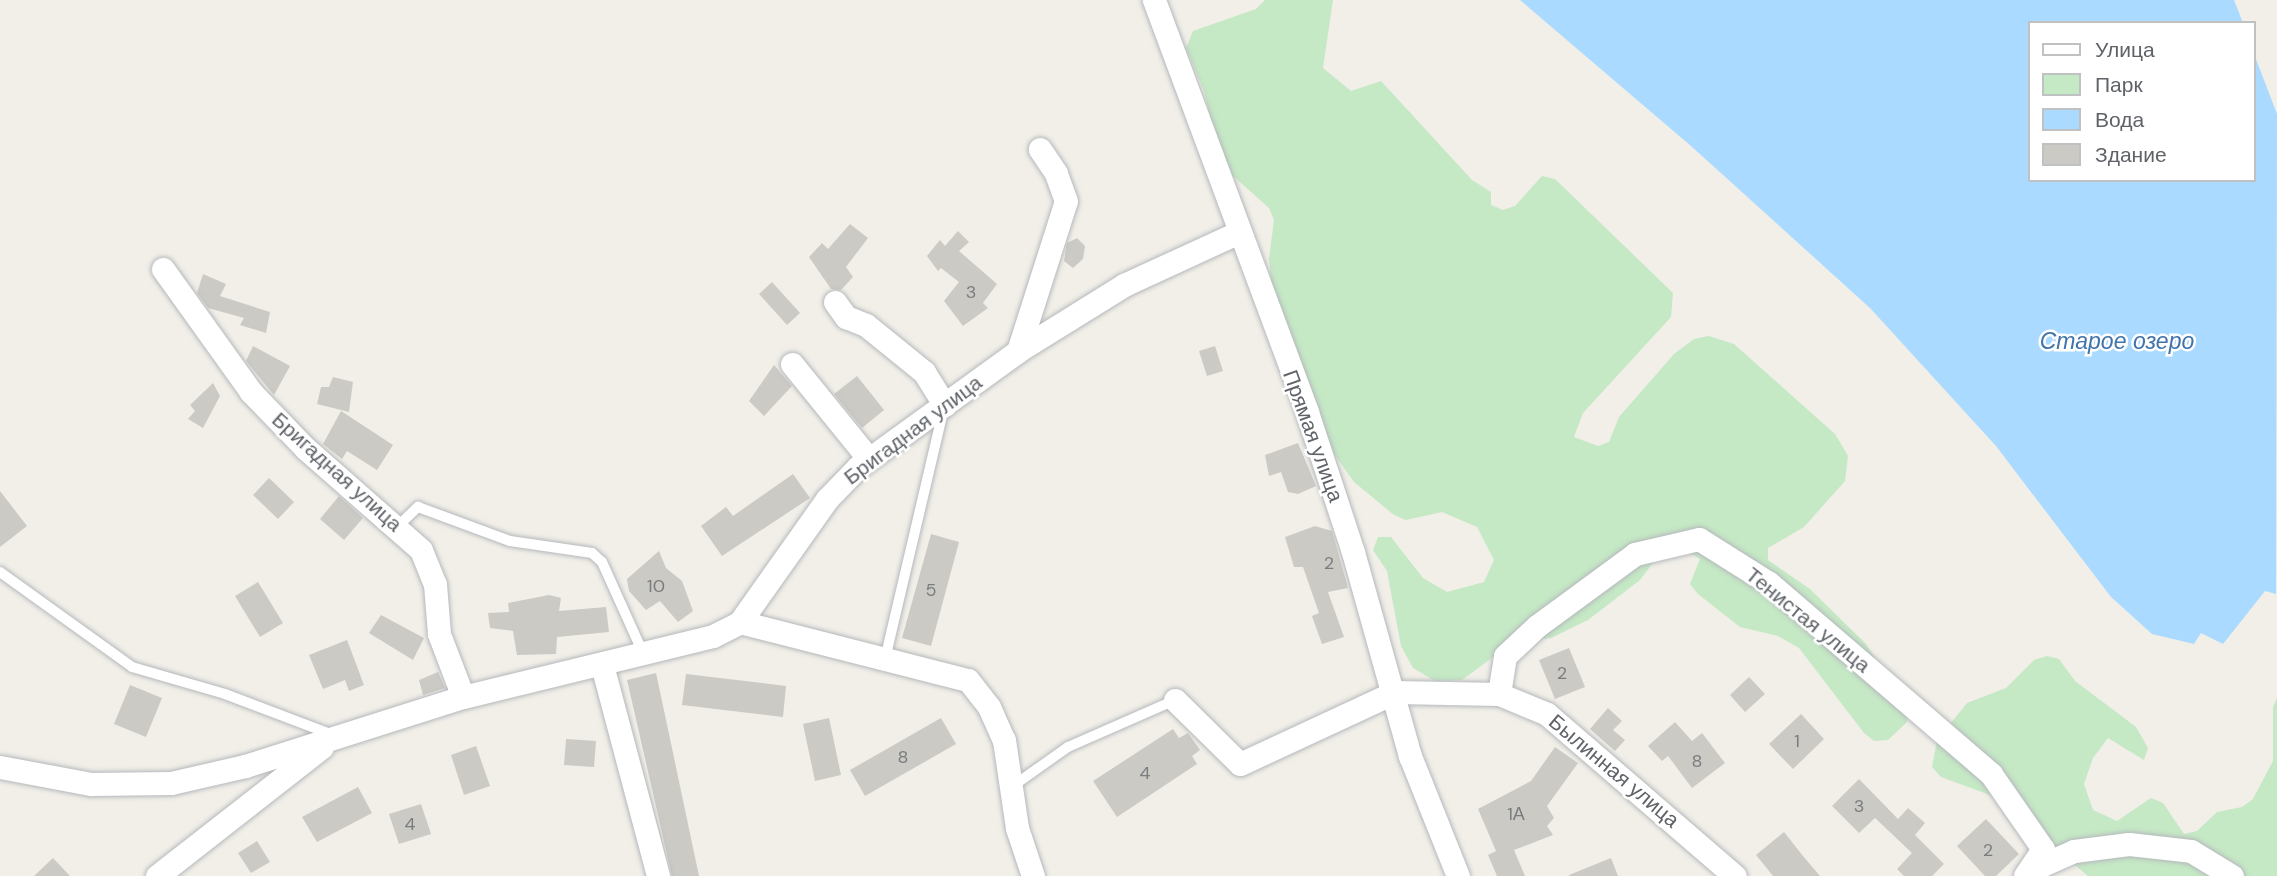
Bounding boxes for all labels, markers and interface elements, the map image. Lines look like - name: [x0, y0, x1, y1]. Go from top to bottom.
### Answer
- legend: [2028, 21, 2256, 182]
- text: Улица: [2095, 36, 2155, 64]
- text: Парк: [2095, 71, 2143, 99]
- text: Вода: [2095, 106, 2144, 134]
- text: Здание: [2095, 141, 2167, 169]
- house number: 3: [966, 281, 976, 303]
- water label: Старое озеро: [2040, 327, 2194, 355]
- street label: Прямая улица: [1277, 367, 1349, 505]
- street label: Бригадная улица: [839, 370, 987, 490]
- street label: Бригадная улица: [267, 407, 407, 537]
- house number: 2: [1324, 552, 1334, 574]
- street label: Тенистая улица: [1741, 562, 1875, 678]
- house number: 10: [647, 575, 665, 597]
- house number: 5: [926, 579, 936, 601]
- house number: 2: [1557, 662, 1567, 684]
- street label: Былинная улица: [1544, 709, 1684, 833]
- house number: 1: [1794, 730, 1800, 752]
- house number: 8: [898, 746, 908, 768]
- house number: 8: [1692, 750, 1702, 772]
- house number: 4: [1140, 762, 1150, 784]
- house number: 3: [1854, 795, 1864, 817]
- house number: 1А: [1507, 803, 1525, 825]
- house number: 4: [405, 813, 415, 835]
- house number: 2: [1983, 839, 1993, 861]

